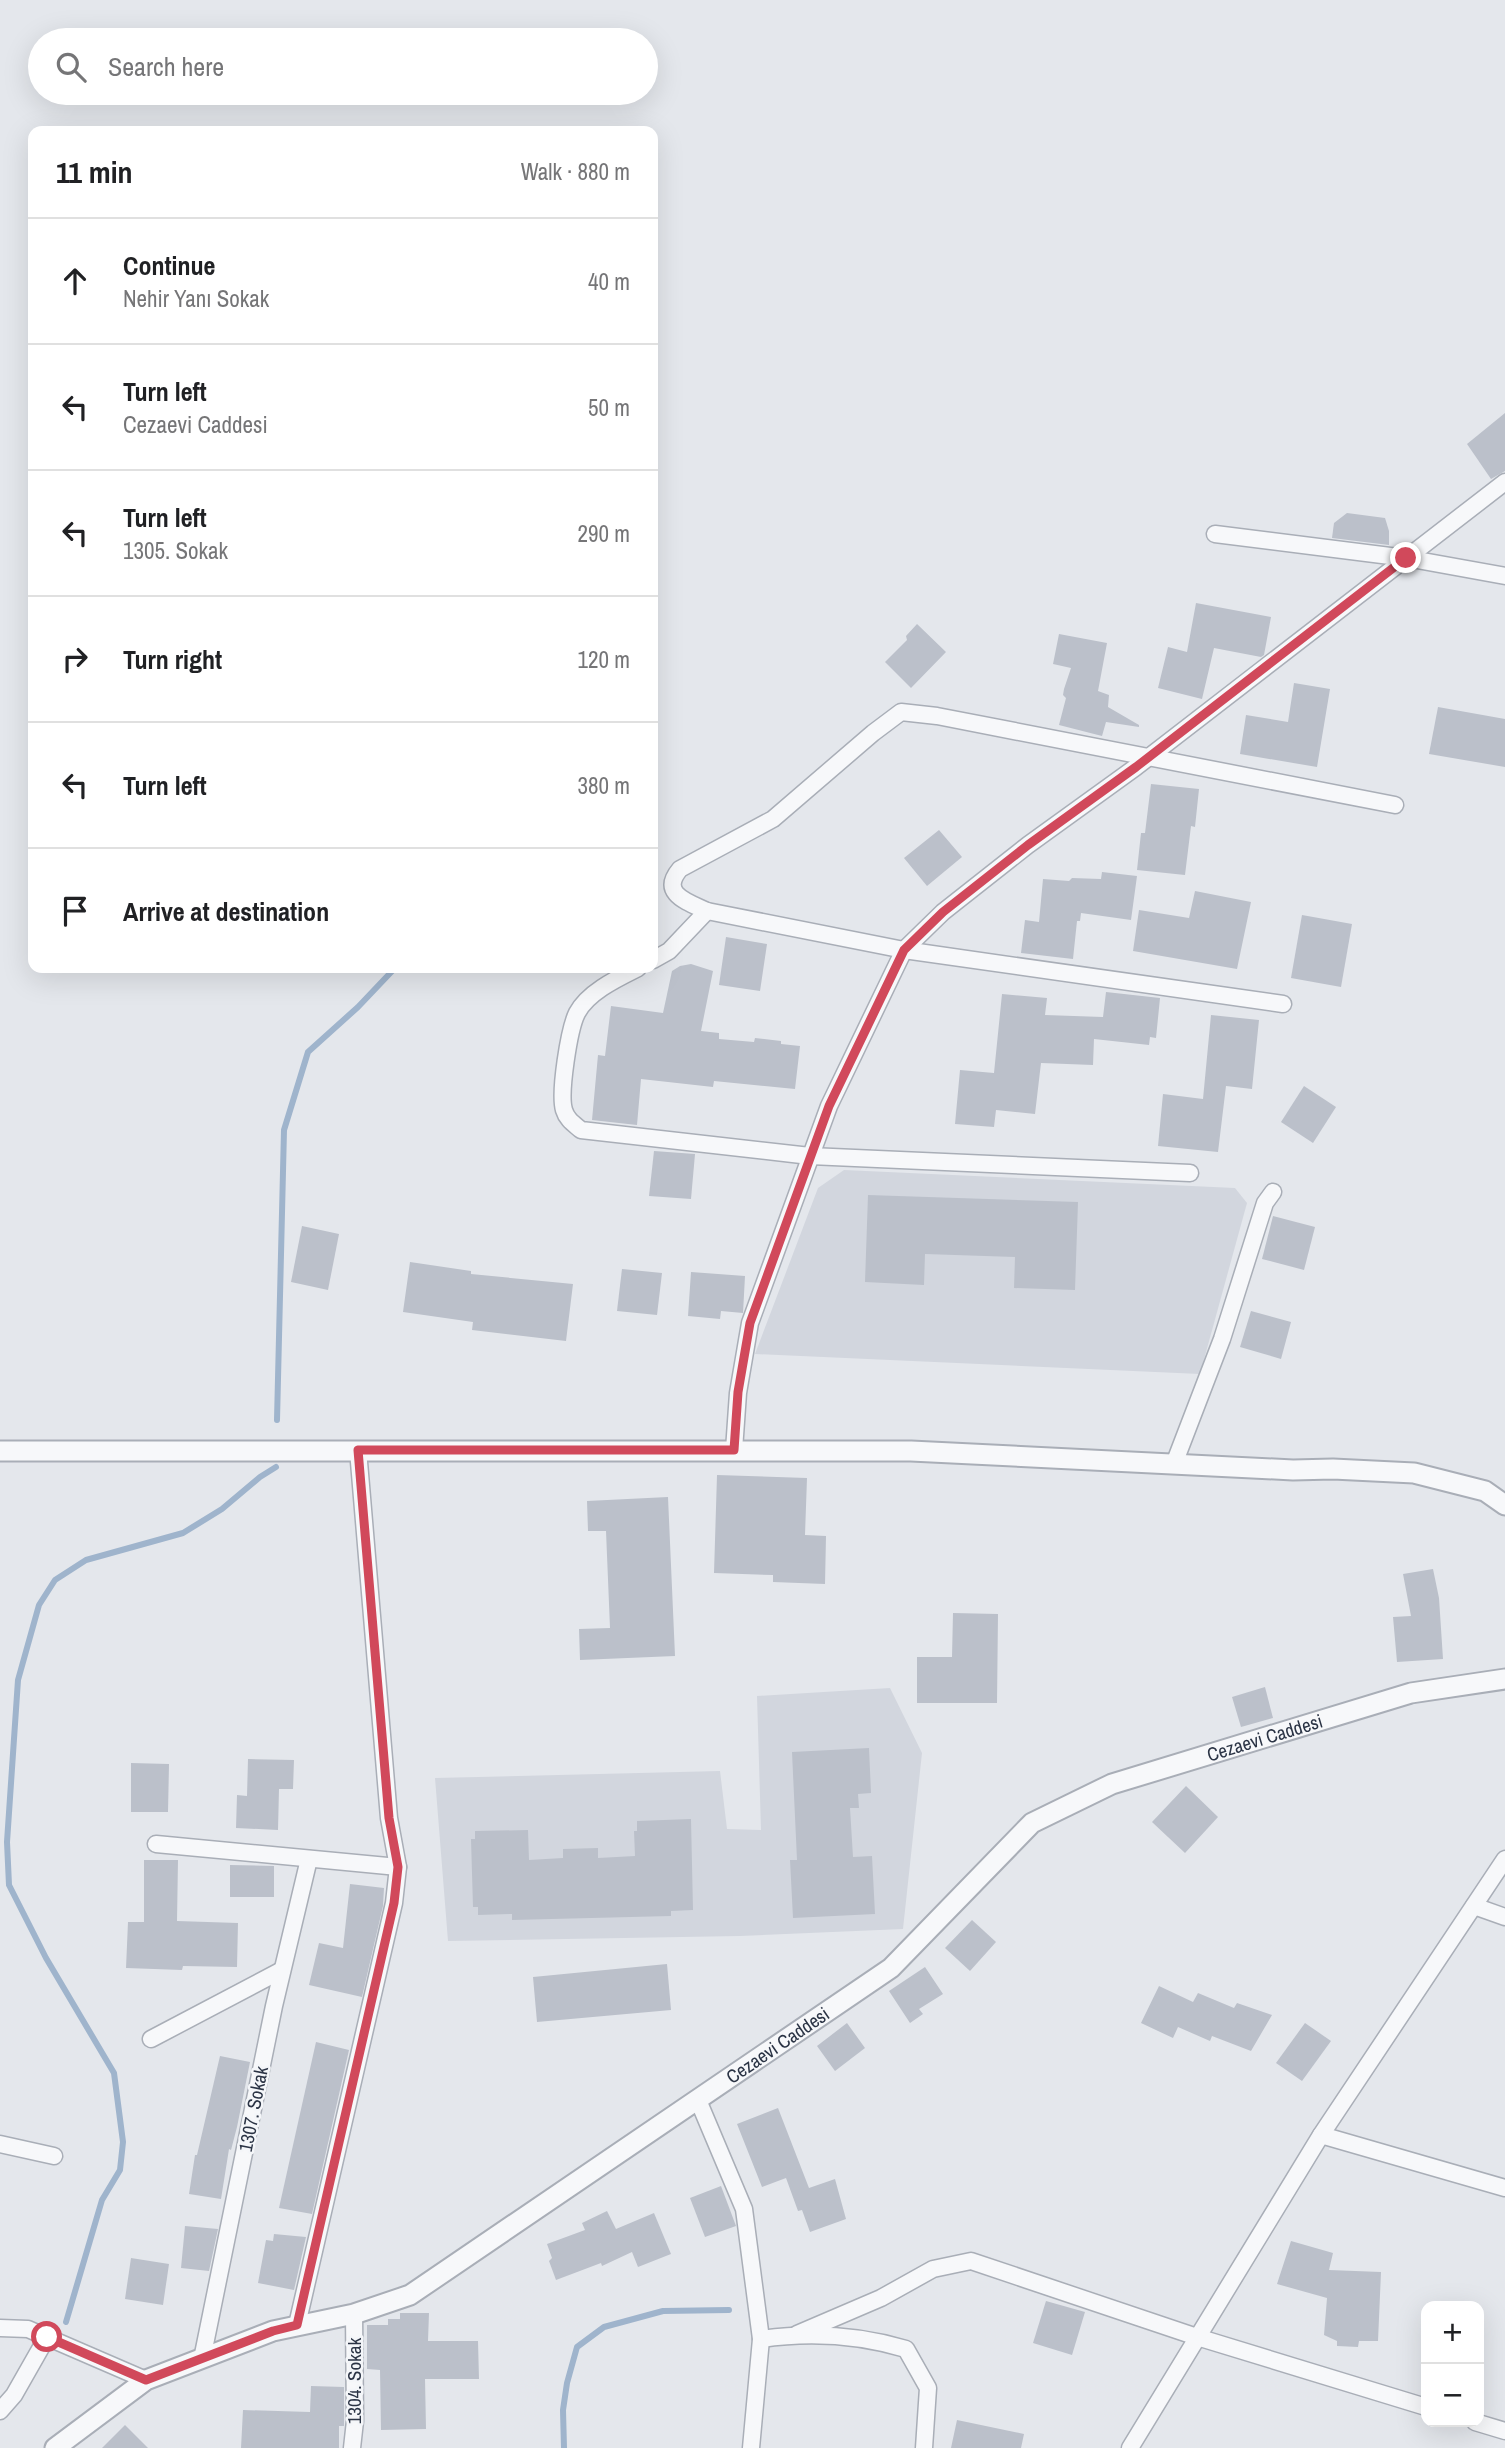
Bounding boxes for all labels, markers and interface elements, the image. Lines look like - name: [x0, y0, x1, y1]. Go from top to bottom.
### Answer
- search box: [28, 28, 658, 105]
- icon: search: [52, 48, 90, 86]
- text: Search here: [108, 49, 224, 84]
- text: 11 min: [56, 152, 133, 192]
- text: Walk · 880 m: [521, 156, 630, 187]
- text: Continue: [123, 248, 215, 283]
- icon: ahead: [56, 262, 94, 300]
- text: 40 m: [588, 266, 630, 297]
- text: Nehir Yanı Sokak: [123, 283, 269, 314]
- text: Turn left: [123, 374, 207, 409]
- icon: left: [56, 388, 94, 426]
- text: 50 m: [588, 392, 630, 423]
- text: Cezaevi Caddesi: [123, 409, 268, 440]
- text: Turn left: [123, 500, 207, 535]
- icon: left: [56, 514, 94, 552]
- text: 290 m: [578, 518, 630, 549]
- text: 1305. Sokak: [123, 535, 228, 566]
- route end: [1390, 542, 1421, 573]
- icon: right: [56, 640, 94, 678]
- text: Turn right: [123, 642, 222, 677]
- text: 120 m: [578, 644, 630, 675]
- icon: left: [56, 766, 94, 804]
- text: Turn left: [123, 768, 207, 803]
- text: 380 m: [578, 770, 630, 801]
- icon: arrive: [56, 892, 94, 930]
- text: Arrive at destination: [123, 894, 329, 929]
- street label: Cezaevi Caddesi: [1204, 1708, 1326, 1767]
- street label: Cezaevi Caddesi: [721, 2001, 834, 2090]
- street label: 1307. Sokak: [232, 2064, 274, 2154]
- map controls: [1421, 2301, 1484, 2427]
- button: +: [1421, 2301, 1484, 2364]
- route start: [31, 2321, 62, 2352]
- street label: 1304. Sokak: [341, 2337, 367, 2424]
- button: −: [1421, 2364, 1484, 2427]

